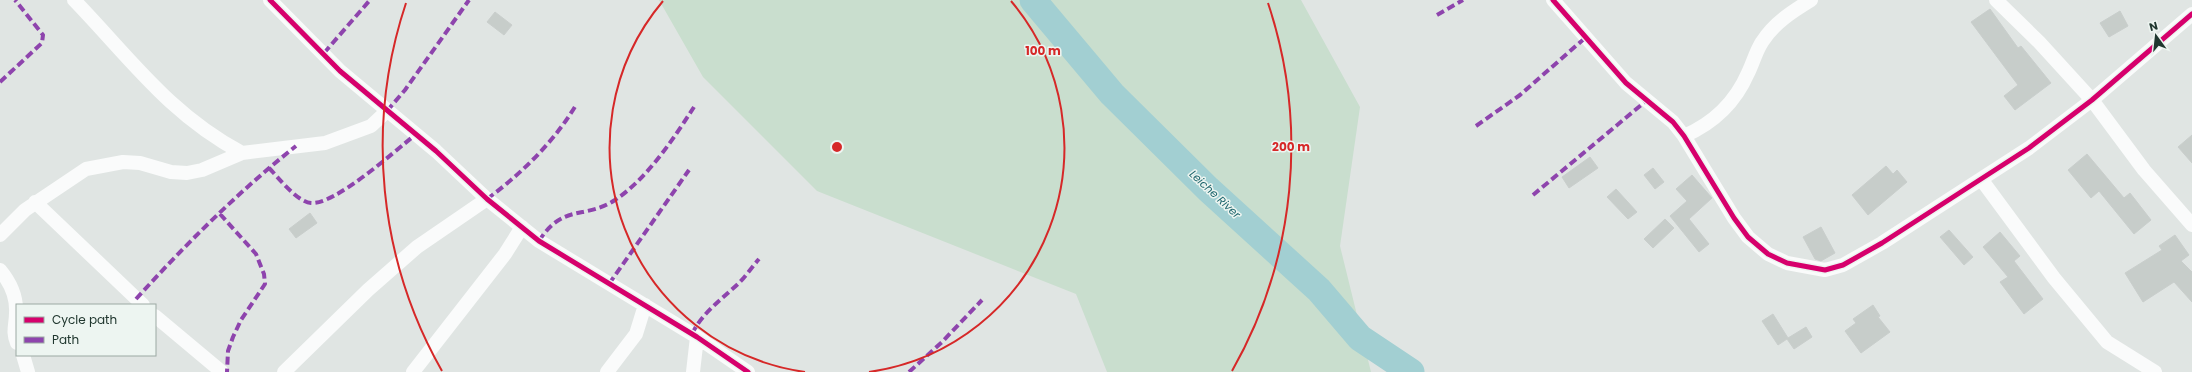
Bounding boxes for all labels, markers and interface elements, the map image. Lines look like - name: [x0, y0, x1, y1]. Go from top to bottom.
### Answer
- north arrow: [2136, 16, 2176, 56]
- text: N: [2147, 18, 2159, 35]
- text: 100 m: [1025, 42, 1061, 59]
- text: 200 m: [1272, 138, 1310, 155]
- centre of rings: [830, 140, 844, 154]
- water label: Leiche River: [1186, 166, 1245, 222]
- legend: [16, 304, 156, 356]
- text: Cycle path: [52, 311, 117, 328]
- text: Path: [52, 331, 79, 348]

